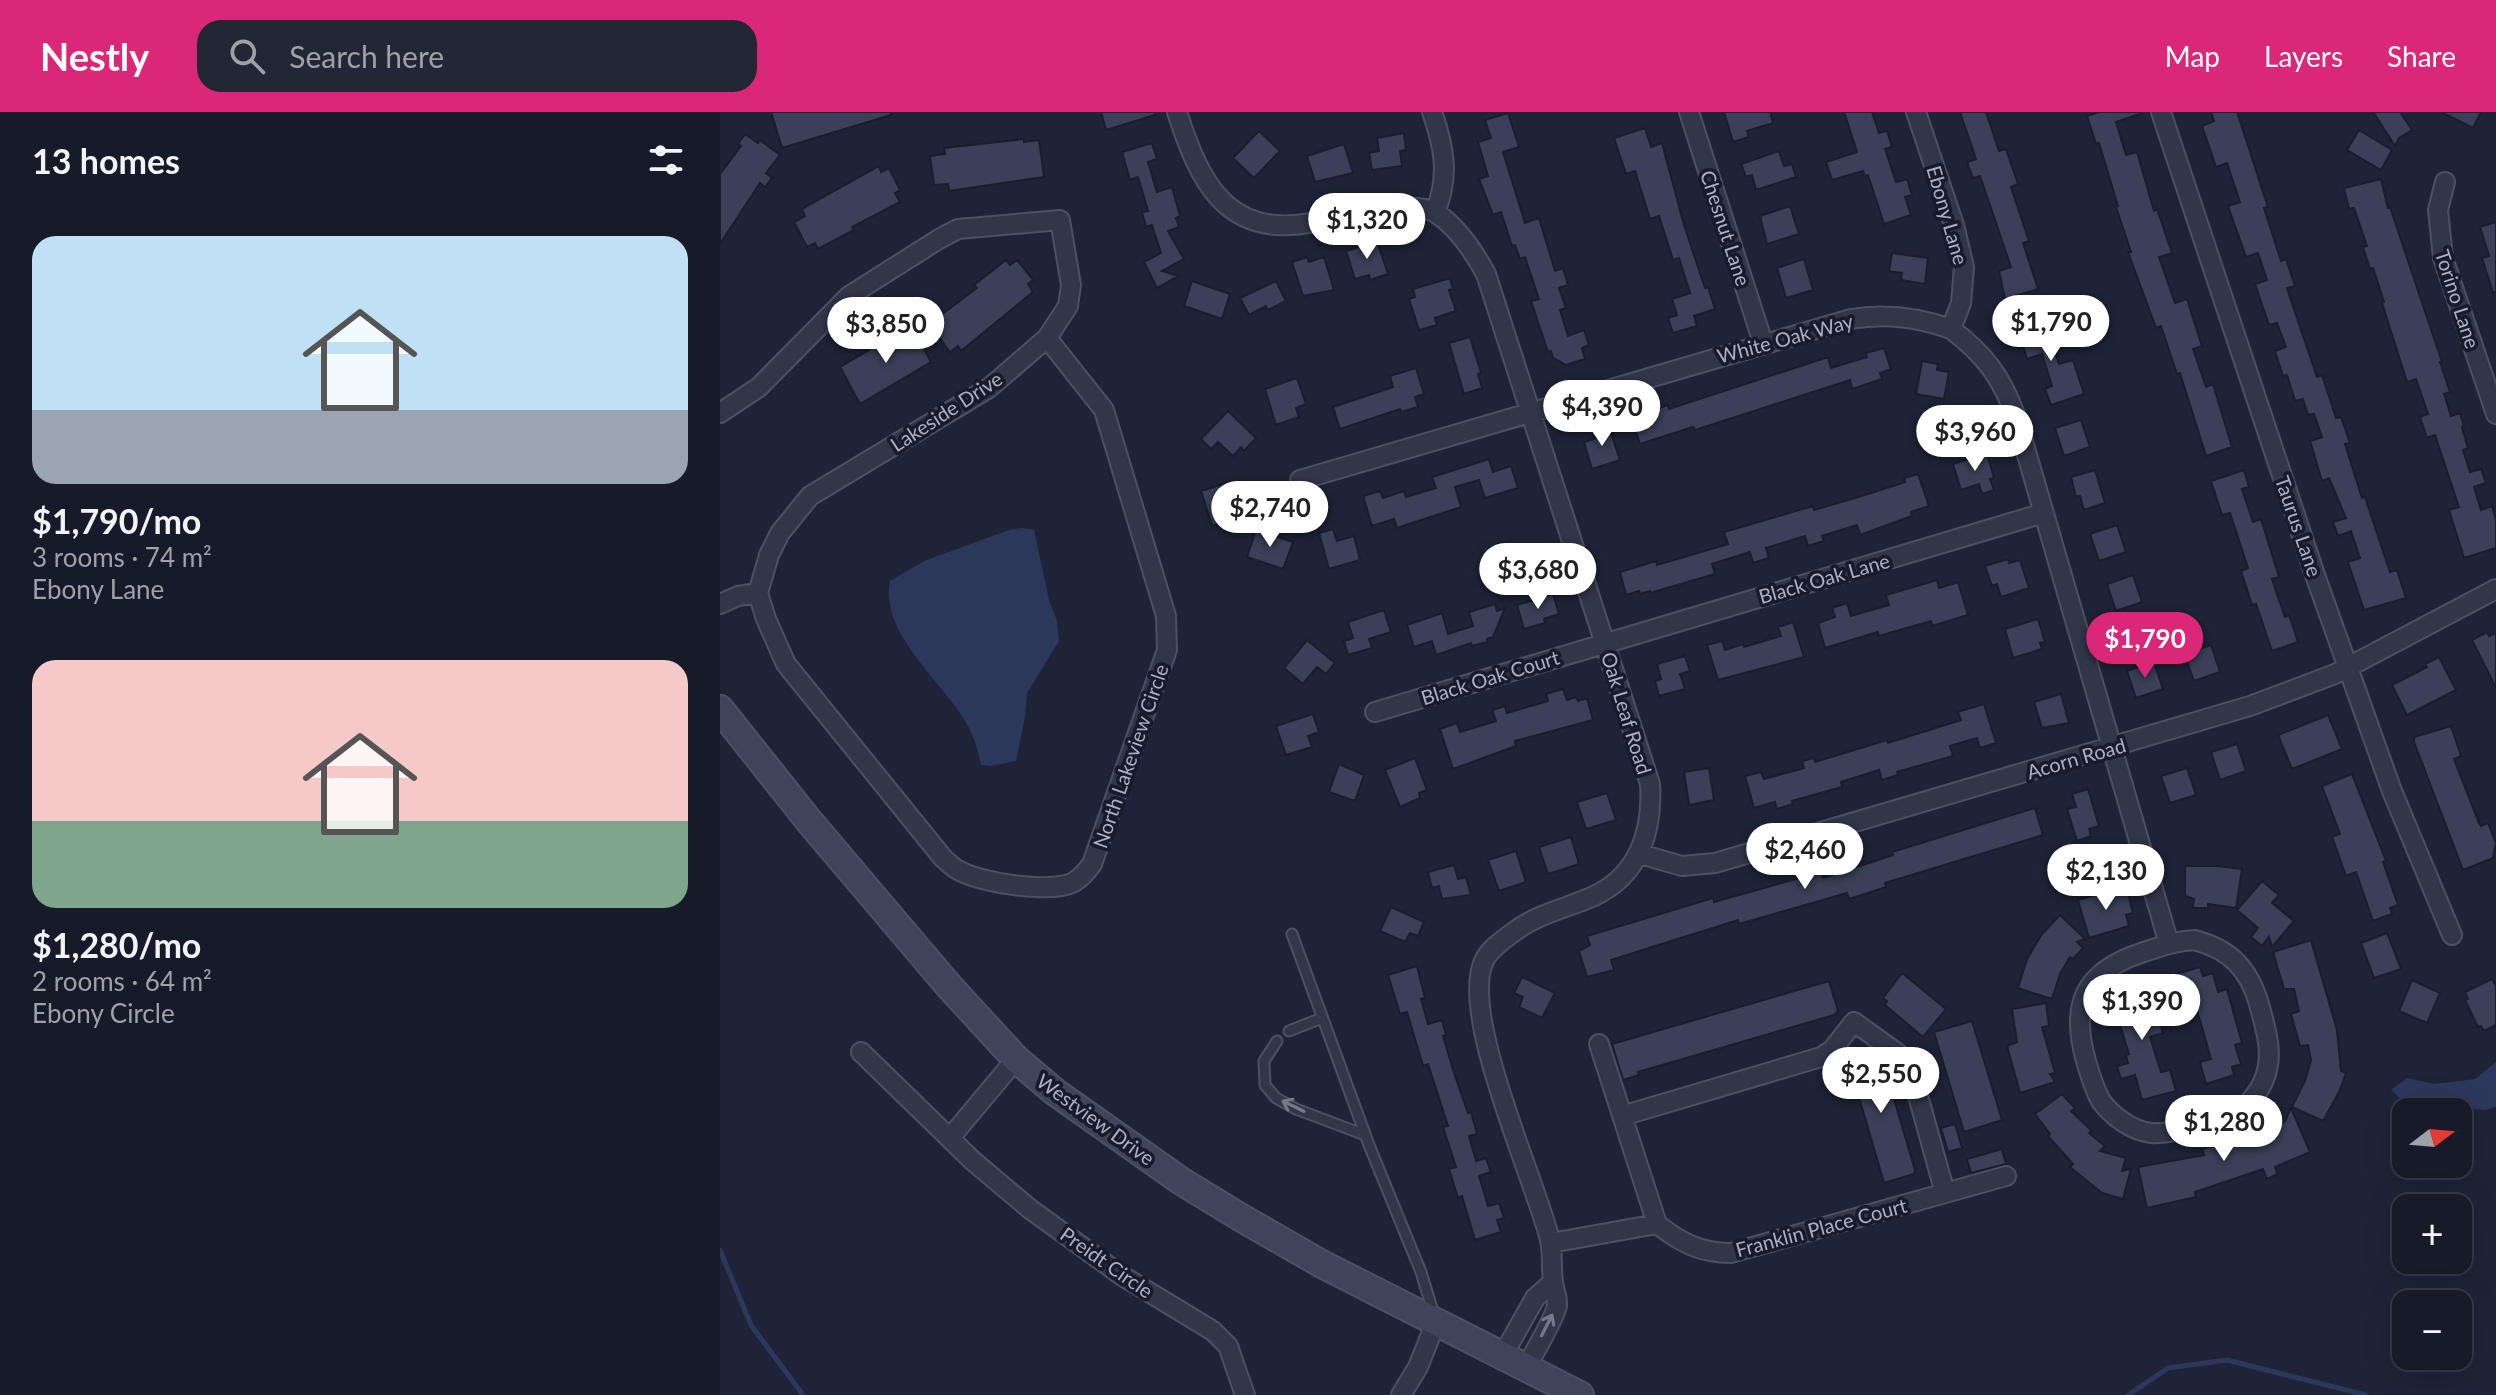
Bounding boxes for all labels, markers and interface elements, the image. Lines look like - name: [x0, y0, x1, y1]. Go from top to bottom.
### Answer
- search box: [197, 20, 757, 92]
- text: Nestly: [40, 33, 149, 79]
- icon: search: [225, 34, 269, 78]
- text: Search here: [289, 38, 444, 74]
- text: Map: [2165, 39, 2220, 73]
- text: Layers: [2264, 39, 2343, 73]
- text: Share: [2387, 39, 2456, 73]
- icon: filters: [644, 138, 688, 182]
- text: 13 homes: [32, 140, 180, 181]
- street label: Ebony Lane: [1922, 163, 1974, 267]
- street label: Chesnut Lane: [1696, 167, 1756, 289]
- pin: $1,320: [1302, 193, 1432, 261]
- text: $1,320: [1326, 203, 1408, 235]
- street label: Torino Lane: [2431, 247, 2485, 351]
- icon: home: [288, 288, 432, 432]
- pin: $1,790: [1986, 295, 2116, 363]
- pin: $3,850: [821, 297, 951, 365]
- text: $1,790: [2010, 305, 2092, 337]
- text: $3,850: [845, 307, 927, 339]
- street label: White Oak Way: [1714, 308, 1856, 368]
- street label: Lakeside Drive: [886, 366, 1006, 456]
- pin: $4,390: [1537, 380, 1667, 448]
- text: $4,390: [1561, 390, 1643, 422]
- pin: $3,960: [1910, 405, 2040, 473]
- text: $3,960: [1934, 415, 2016, 447]
- street label: Taurus Lane: [2271, 473, 2327, 579]
- pin: $2,740: [1205, 481, 1335, 549]
- text: $2,740: [1229, 491, 1311, 523]
- text: $1,790/mo: [32, 500, 201, 541]
- text: 3 rooms · 74 m²: [32, 541, 212, 573]
- pin: $3,680: [1473, 543, 1603, 611]
- street label: Black Oak Lane: [1756, 548, 1892, 608]
- text: $3,680: [1497, 553, 1579, 585]
- text: Ebony Lane: [32, 573, 164, 605]
- pin: $1,790: [2080, 612, 2210, 680]
- text: $1,790: [2104, 622, 2186, 654]
- street label: Black Oak Court: [1418, 645, 1562, 709]
- street label: Oak Leaf Road: [1597, 649, 1657, 777]
- street label: North Lakeview Circle: [1087, 661, 1173, 851]
- icon: home: [288, 712, 432, 856]
- street label: Acorn Road: [2024, 732, 2128, 784]
- pin: $2,460: [1740, 823, 1870, 891]
- text: $2,460: [1764, 833, 1846, 865]
- pin: $2,130: [2041, 844, 2171, 912]
- text: $2,130: [2065, 854, 2147, 886]
- text: $1,280/mo: [32, 924, 201, 965]
- text: 2 rooms · 64 m²: [32, 965, 212, 997]
- pin: $1,390: [2077, 974, 2207, 1042]
- text: $1,390: [2101, 984, 2183, 1016]
- text: Ebony Circle: [32, 997, 175, 1029]
- pin: $2,550: [1816, 1047, 1946, 1115]
- text: $2,550: [1840, 1057, 1922, 1089]
- street label: Westview Drive: [1032, 1068, 1160, 1170]
- pin: $1,280: [2159, 1095, 2289, 1163]
- one-way arrow: [1281, 1098, 1305, 1113]
- north arrow: [2392, 1098, 2472, 1178]
- map controls: [2392, 1098, 2472, 1370]
- text: $1,280: [2183, 1105, 2265, 1137]
- street label: Franklin Place Court: [1733, 1193, 1909, 1261]
- button: +: [2392, 1194, 2472, 1274]
- street label: Preidt Circle: [1056, 1221, 1158, 1303]
- button: −: [2392, 1290, 2472, 1370]
- one-way arrow: [1540, 1314, 1555, 1338]

